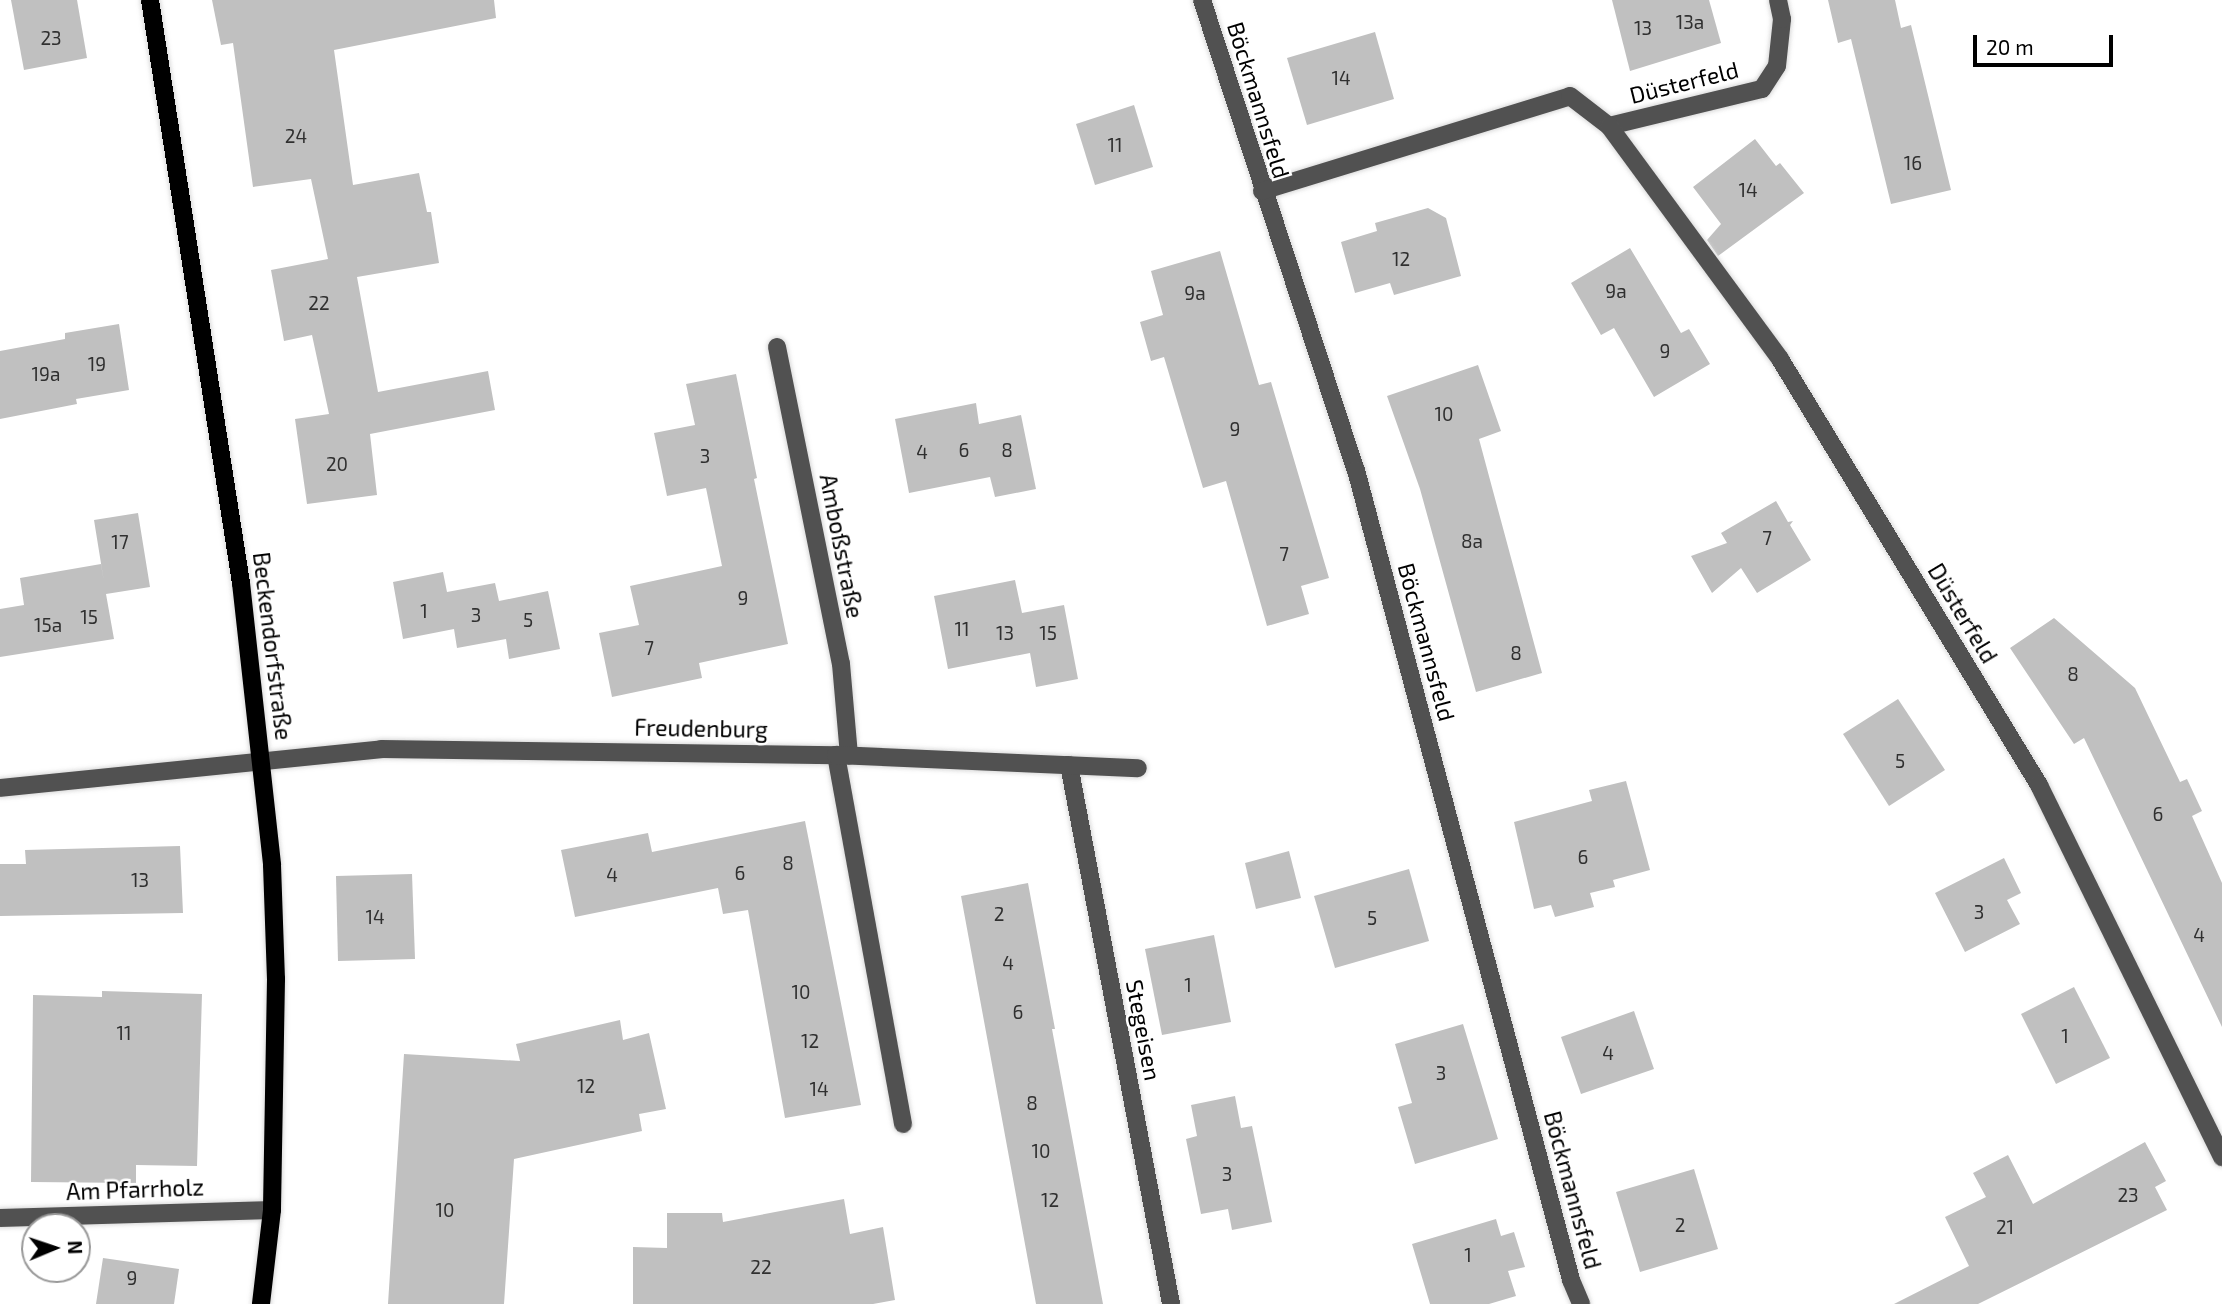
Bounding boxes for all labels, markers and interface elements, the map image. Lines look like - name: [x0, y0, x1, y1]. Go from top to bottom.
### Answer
- house number: 13a: [1676, 11, 1704, 33]
- house number: 13: [1634, 17, 1652, 39]
- street label: Böckmannsfeld: [1222, 18, 1296, 182]
- scale bar: [1977, 21, 2117, 65]
- house number: 23: [40, 27, 62, 49]
- text: 20 m: [1986, 34, 2034, 59]
- street label: Düsterfeld: [1627, 55, 1741, 109]
- house number: 14: [1331, 67, 1351, 89]
- house number: 24: [285, 125, 307, 147]
- house number: 11: [1107, 134, 1123, 156]
- house number: 16: [1904, 152, 1922, 174]
- house number: 14: [1738, 179, 1758, 201]
- house number: 12: [1392, 248, 1410, 270]
- house number: 9a: [1605, 280, 1627, 302]
- house number: 9a: [1184, 282, 1206, 304]
- house number: 22: [308, 292, 330, 314]
- house number: 9: [1660, 340, 1670, 362]
- house number: 19: [88, 353, 106, 375]
- house number: 19a: [32, 363, 60, 385]
- house number: 10: [1434, 403, 1454, 425]
- house number: 9: [1230, 418, 1240, 440]
- house number: 6: [959, 439, 969, 461]
- house number: 8: [1001, 439, 1013, 461]
- house number: 4: [916, 441, 928, 463]
- house number: 3: [700, 445, 710, 467]
- house number: 20: [326, 453, 348, 475]
- street label: Amboßstraße: [814, 472, 870, 620]
- house number: 7: [1762, 527, 1772, 549]
- house number: 8a: [1461, 530, 1483, 552]
- house number: 17: [111, 531, 129, 553]
- house number: 7: [1279, 543, 1289, 565]
- street label: Beckendorfstraße: [248, 550, 298, 742]
- street label: Düsterfeld: [1923, 558, 2003, 668]
- street label: Böckmannsfeld: [1393, 560, 1461, 724]
- house number: 9: [738, 587, 748, 609]
- house number: 1: [420, 600, 428, 622]
- house number: 3: [471, 604, 481, 626]
- house number: 15: [80, 606, 98, 628]
- house number: 5: [523, 609, 533, 631]
- house number: 15a: [34, 614, 62, 636]
- house number: 11: [954, 618, 970, 640]
- house number: 13: [996, 622, 1014, 644]
- house number: 15: [1039, 622, 1057, 644]
- house number: 7: [644, 637, 654, 659]
- house number: 8: [1510, 642, 1522, 664]
- house number: 8: [2067, 663, 2079, 685]
- street label: Freudenburg: [634, 713, 768, 743]
- house number: 5: [1895, 750, 1905, 772]
- house number: 6: [2153, 803, 2163, 825]
- house number: 6: [1578, 846, 1588, 868]
- house number: 8: [782, 852, 794, 874]
- house number: 6: [735, 862, 745, 884]
- house number: 4: [606, 864, 618, 886]
- house number: 13: [131, 869, 149, 891]
- house number: 3: [1974, 901, 1984, 923]
- house number: 2: [994, 903, 1004, 925]
- house number: 14: [365, 906, 385, 928]
- house number: 5: [1367, 907, 1377, 929]
- house number: 4: [2193, 924, 2205, 946]
- house number: 4: [1002, 952, 1014, 974]
- house number: 1: [1184, 974, 1192, 996]
- street label: Stegeisen: [1121, 977, 1167, 1083]
- house number: 10: [791, 981, 811, 1003]
- house number: 6: [1013, 1001, 1023, 1023]
- house number: 11: [116, 1022, 132, 1044]
- house number: 1: [2061, 1025, 2069, 1047]
- house number: 12: [801, 1030, 819, 1052]
- house number: 4: [1602, 1042, 1614, 1064]
- house number: 3: [1436, 1062, 1446, 1084]
- house number: 12: [577, 1075, 595, 1097]
- house number: 14: [809, 1078, 829, 1100]
- house number: 8: [1026, 1092, 1038, 1114]
- street label: Böckmannsfeld: [1539, 1108, 1607, 1272]
- house number: 10: [1031, 1140, 1051, 1162]
- house number: 3: [1222, 1163, 1232, 1185]
- street label: Am Pfarrholz: [66, 1173, 204, 1205]
- house number: 23: [2117, 1184, 2139, 1206]
- house number: 12: [1041, 1189, 1059, 1211]
- house number: 10: [435, 1199, 455, 1221]
- north arrow: [21, 1213, 91, 1283]
- house number: 2: [1675, 1214, 1685, 1236]
- house number: 21: [1996, 1216, 2014, 1238]
- text: N: [64, 1240, 87, 1255]
- house number: 1: [1464, 1244, 1472, 1266]
- house number: 22: [750, 1256, 772, 1278]
- house number: 9: [127, 1267, 137, 1289]

